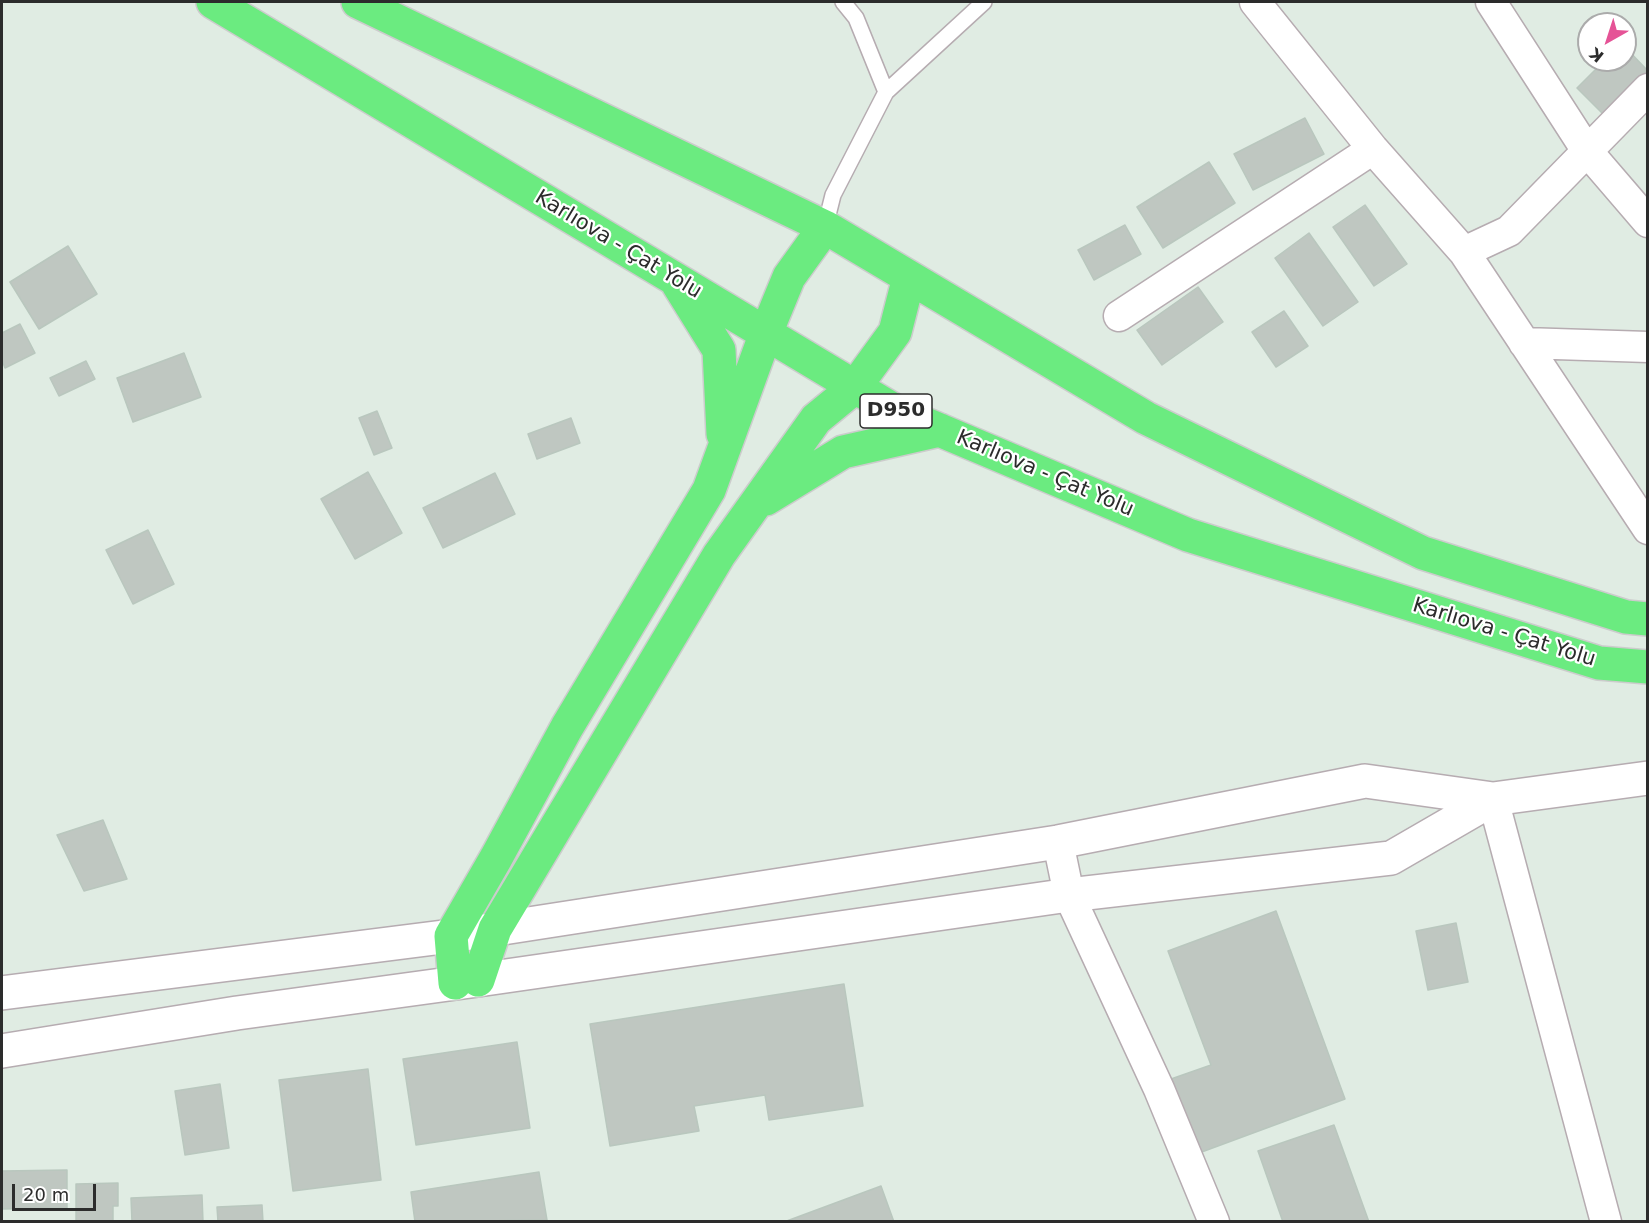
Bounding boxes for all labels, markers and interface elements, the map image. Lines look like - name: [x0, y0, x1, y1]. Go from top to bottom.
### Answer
- north arrow: [1577, 12, 1637, 72]
- text: K: [1586, 44, 1607, 66]
- street label: Karlıova - Çat Yolu: [530, 185, 706, 305]
- road number: D950: [860, 394, 932, 428]
- street label: Karlıova - Çat Yolu: [953, 425, 1137, 523]
- street label: Karlıova - Çat Yolu: [1409, 593, 1599, 673]
- scale bar: [15, 1172, 99, 1210]
- text: 20 m: [23, 1184, 69, 1205]

